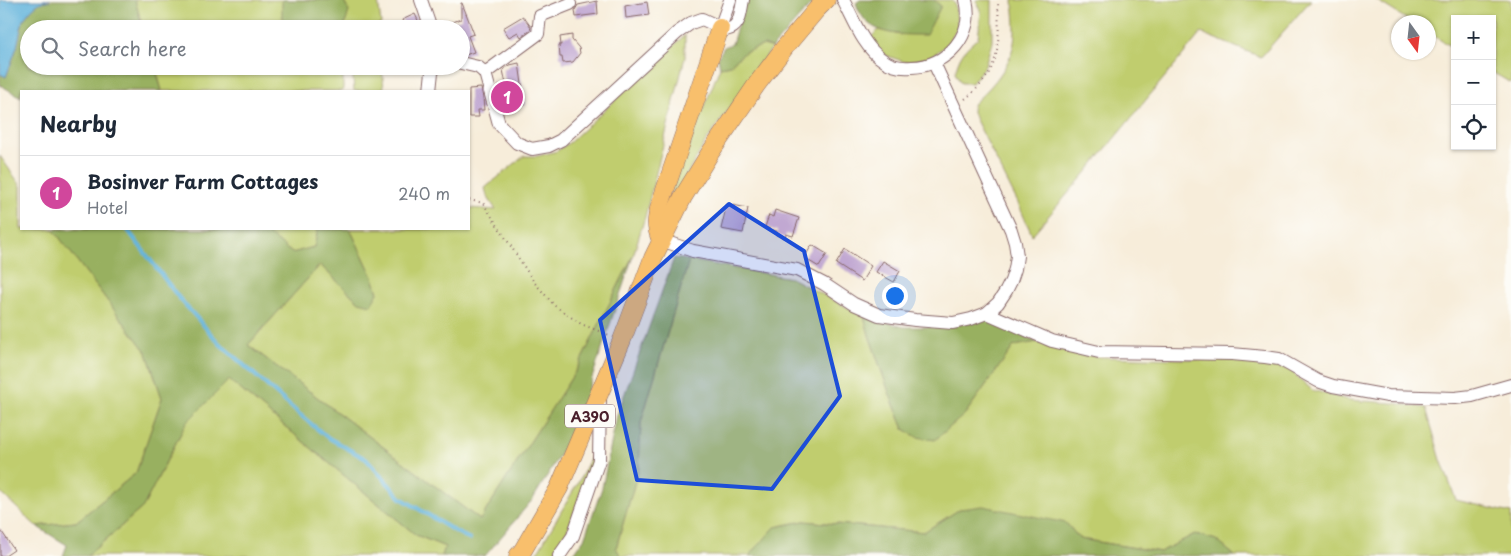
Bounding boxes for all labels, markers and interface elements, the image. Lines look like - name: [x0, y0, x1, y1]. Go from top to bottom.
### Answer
- north arrow: [1391, 15, 1436, 60]
- map controls: [1451, 15, 1496, 150]
- button: +: [1451, 15, 1496, 60]
- search box: [20, 20, 470, 75]
- icon: search: [38, 34, 66, 62]
- text: Search here: [78, 34, 187, 62]
- button: −: [1451, 60, 1496, 105]
- pin: 1: [491, 78, 523, 116]
- button: locate: [1451, 105, 1496, 150]
- text: Nearby: [40, 107, 117, 139]
- text: Bosinver Farm Cottages: [87, 167, 318, 195]
- text: 1: [52, 181, 60, 205]
- text: 240 m: [398, 181, 450, 205]
- text: Hotel: [87, 195, 128, 219]
- your location: [882, 283, 908, 309]
- road number: A390: [565, 404, 615, 428]

